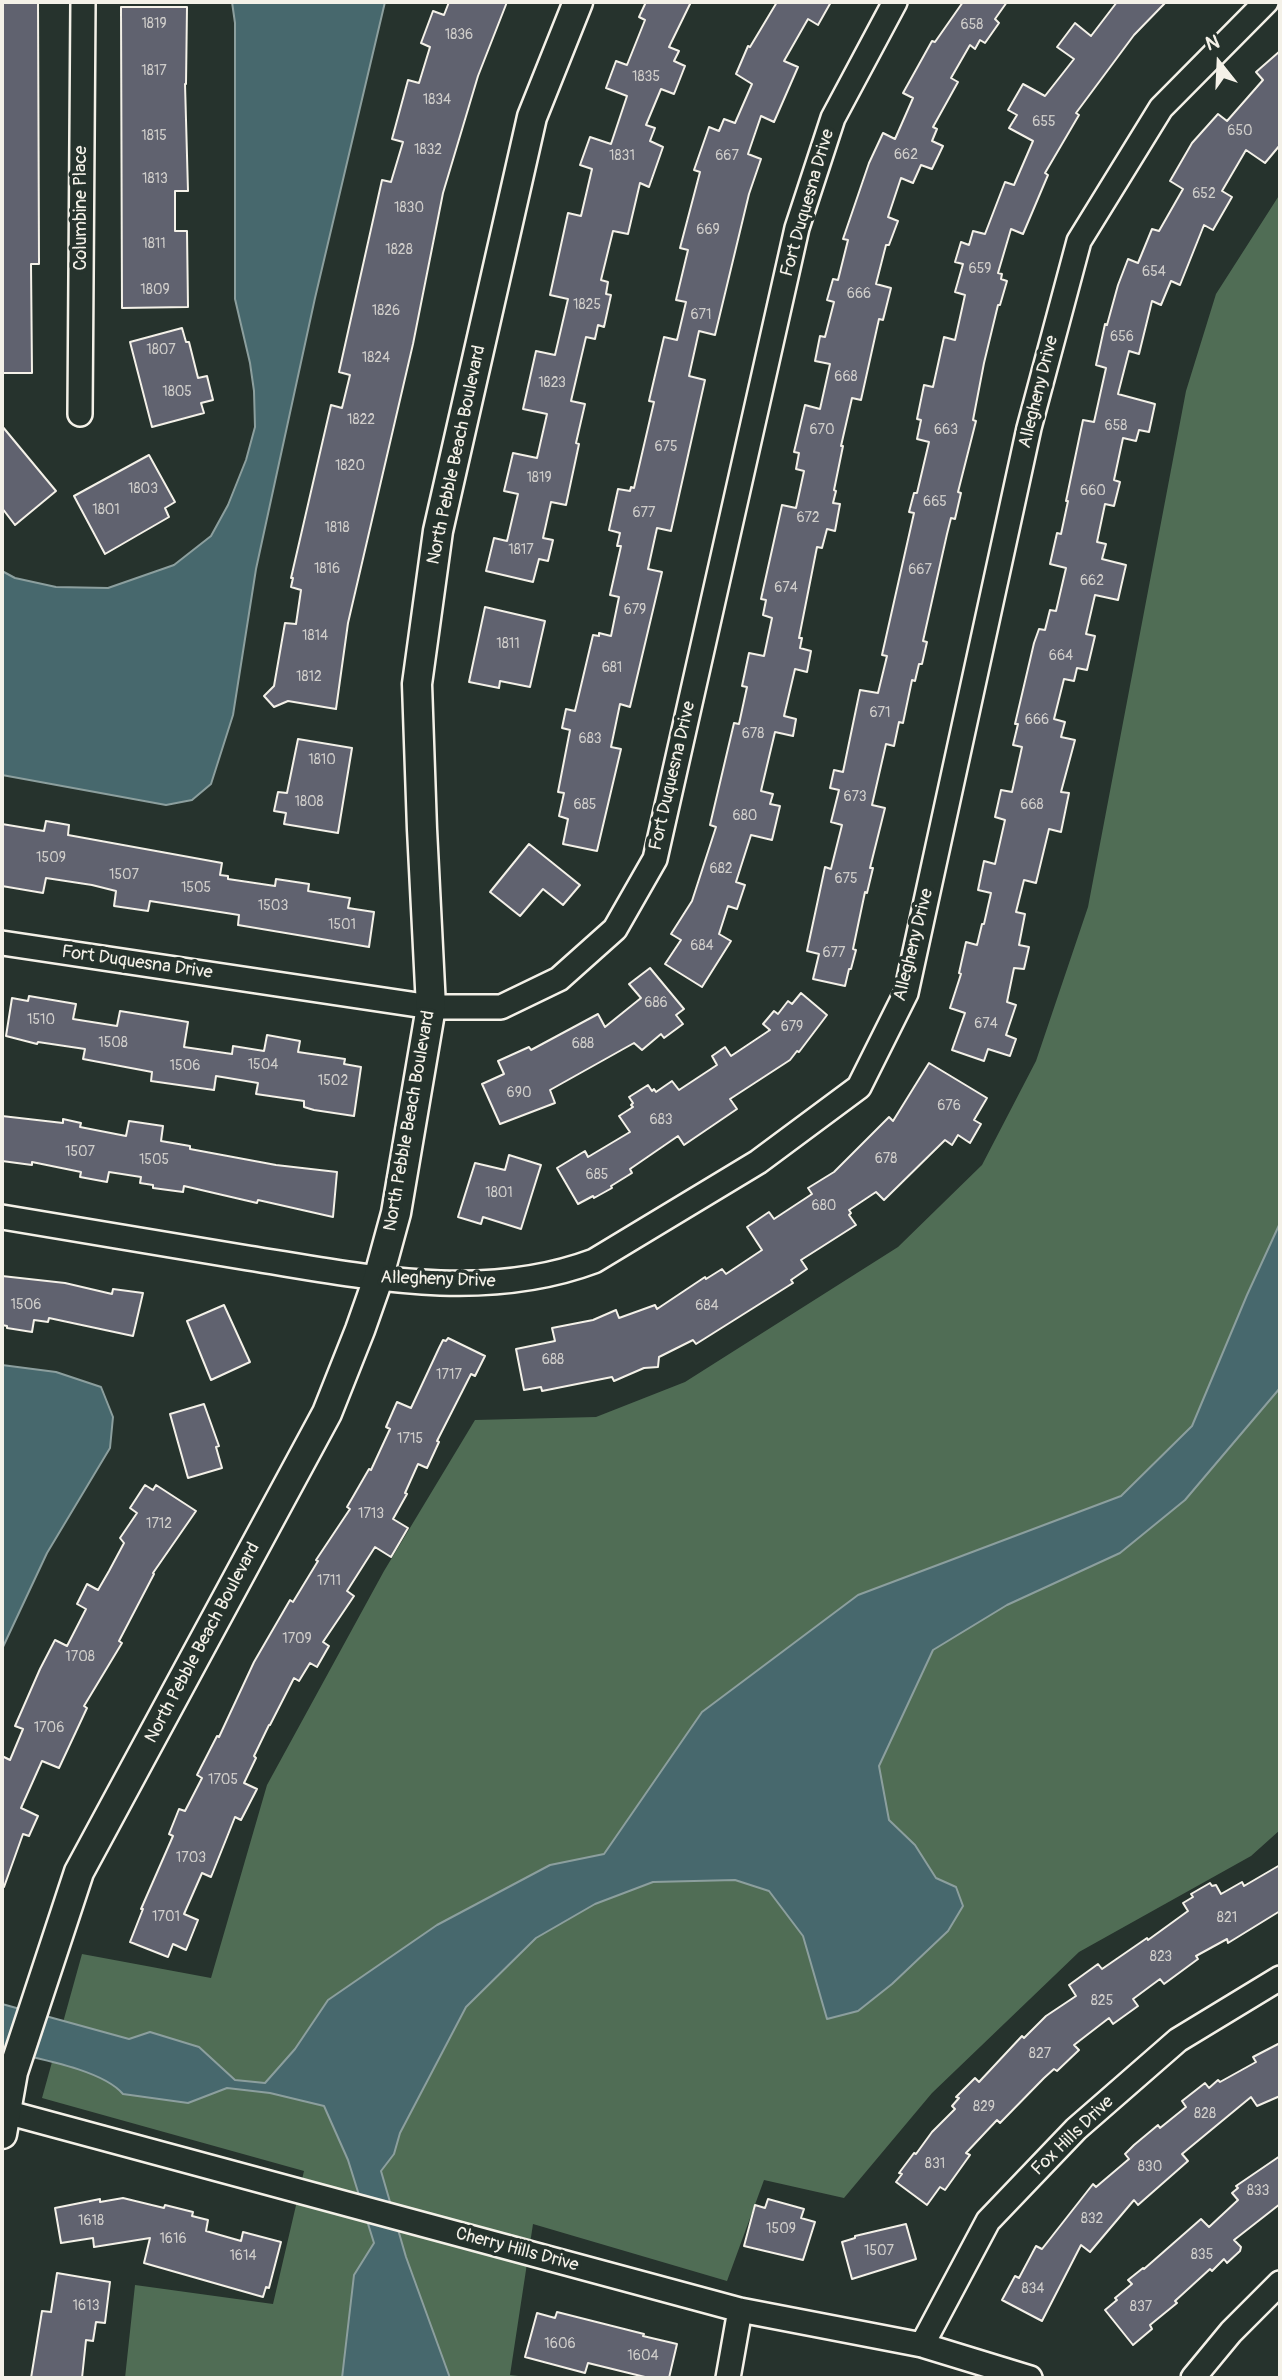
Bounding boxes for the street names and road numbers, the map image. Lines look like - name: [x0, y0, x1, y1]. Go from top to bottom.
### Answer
- street label: Fort Duquesna Drive: [777, 127, 839, 279]
- street label: Columbine Place: [70, 146, 92, 270]
- street label: Allegheny Drive: [1015, 334, 1063, 450]
- street label: North Pebble Beach Boulevard: [423, 343, 491, 567]
- street label: Fort Duquesna Drive: [645, 699, 701, 853]
- street label: Allegheny Drive: [890, 887, 938, 1003]
- street label: Fort Duquesna Drive: [60, 942, 214, 984]
- street label: North Pebble Beach Boulevard: [380, 1009, 440, 1233]
- street label: Allegheny Drive: [380, 1267, 496, 1293]
- street label: North Pebble Beach Boulevard: [141, 1539, 265, 1747]
- street label: Fox Hills Drive: [1027, 2091, 1119, 2181]
- street label: Cherry Hills Drive: [453, 2223, 581, 2277]

